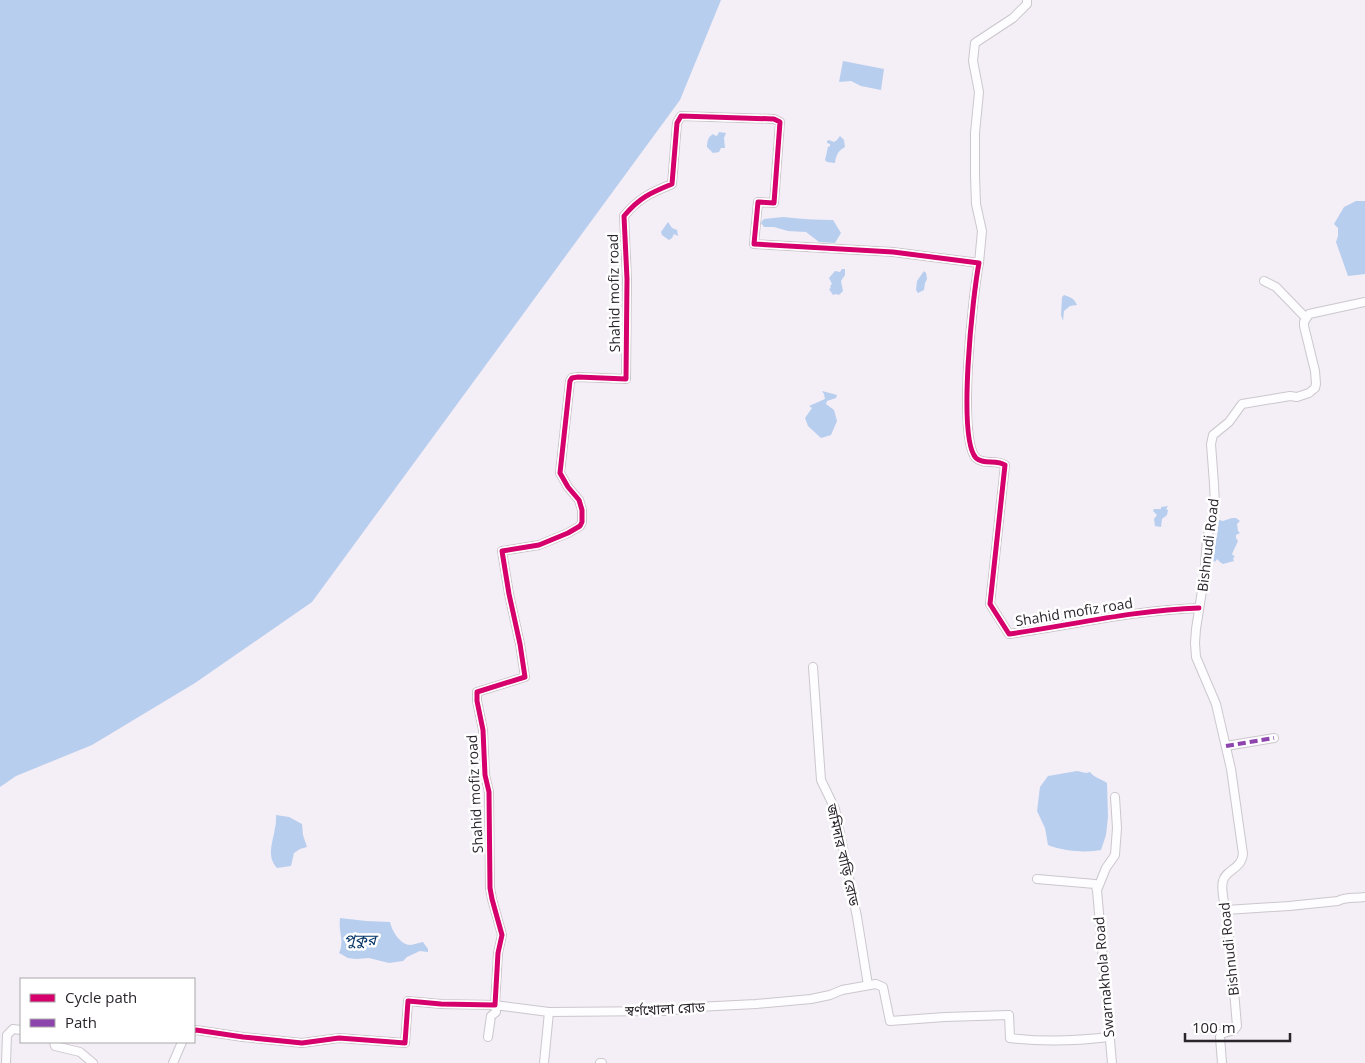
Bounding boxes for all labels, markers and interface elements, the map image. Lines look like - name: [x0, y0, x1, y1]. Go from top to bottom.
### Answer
- street label: Shahid mofiz road: [603, 234, 624, 353]
- street label: Bishnudi Road: [1192, 497, 1223, 593]
- street label: Shahid mofiz road: [1014, 593, 1134, 630]
- street label: Shahid mofiz road: [462, 734, 487, 854]
- street label: জমিদার বাড়ি রোড: [822, 801, 865, 909]
- street label: Bishnudi Road: [1214, 901, 1243, 997]
- street label: Swarnakhola Road: [1089, 916, 1118, 1038]
- water label: পুকুর: [344, 929, 379, 949]
- legend: [20, 978, 195, 1043]
- text: Cycle path: [65, 987, 137, 1007]
- street label: স্বর্ণখোলা রোড: [624, 997, 706, 1020]
- scale bar: [1185, 1010, 1290, 1042]
- text: Path: [65, 1012, 97, 1032]
- text: 100 m: [1192, 1017, 1236, 1037]

